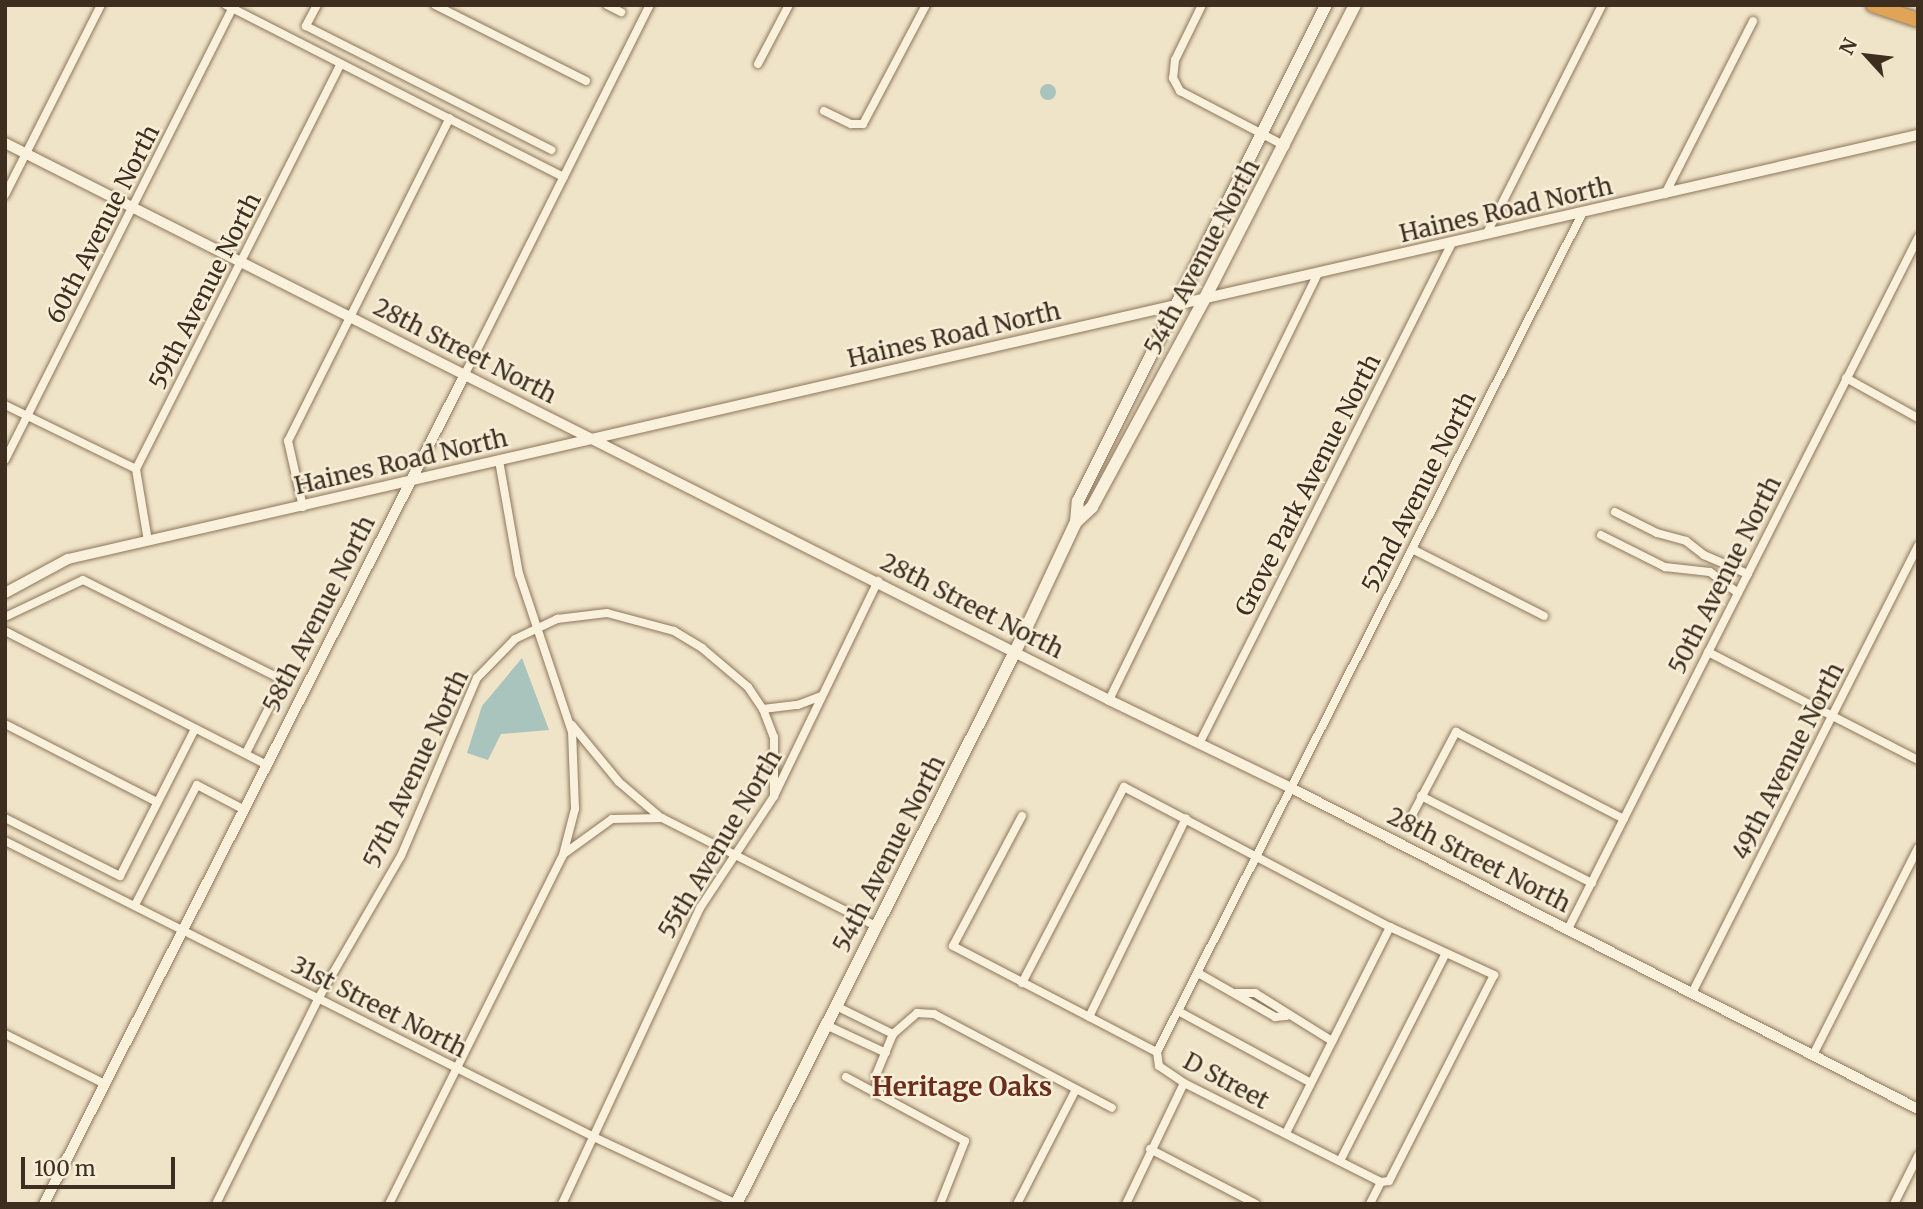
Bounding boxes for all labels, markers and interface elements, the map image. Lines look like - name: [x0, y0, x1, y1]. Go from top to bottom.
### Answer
- north arrow: [1832, 21, 1902, 91]
- text: N: [1834, 34, 1862, 59]
- street label: 60th Avenue North: [40, 120, 166, 328]
- street label: 54th Avenue North: [1138, 155, 1266, 359]
- street label: Haines Road North: [1397, 171, 1615, 249]
- street label: 59th Avenue North: [143, 188, 267, 394]
- street label: 28th Street North: [369, 292, 561, 410]
- street label: Haines Road North: [845, 296, 1063, 374]
- street label: Grove Park Avenue North: [1229, 349, 1387, 621]
- street label: 52nd Avenue North: [1356, 387, 1482, 597]
- street label: Haines Road North: [292, 423, 510, 501]
- street label: 50th Avenue North: [1663, 471, 1787, 679]
- street label: 58th Avenue North: [257, 511, 381, 717]
- street label: 28th Street North: [876, 547, 1068, 665]
- street label: 49th Avenue North: [1726, 658, 1850, 864]
- street label: 57th Avenue North: [357, 665, 475, 873]
- street label: 55th Avenue North: [652, 745, 788, 943]
- street label: 54th Avenue North: [827, 751, 951, 957]
- street label: 28th Street North: [1383, 801, 1575, 919]
- street label: 31st Street North: [287, 950, 471, 1064]
- street label: D Street: [1178, 1047, 1274, 1115]
- district label: Heritage Oaks: [872, 1071, 1052, 1103]
- scale bar: [24, 1142, 178, 1186]
- text: 100 m: [34, 1155, 96, 1182]

